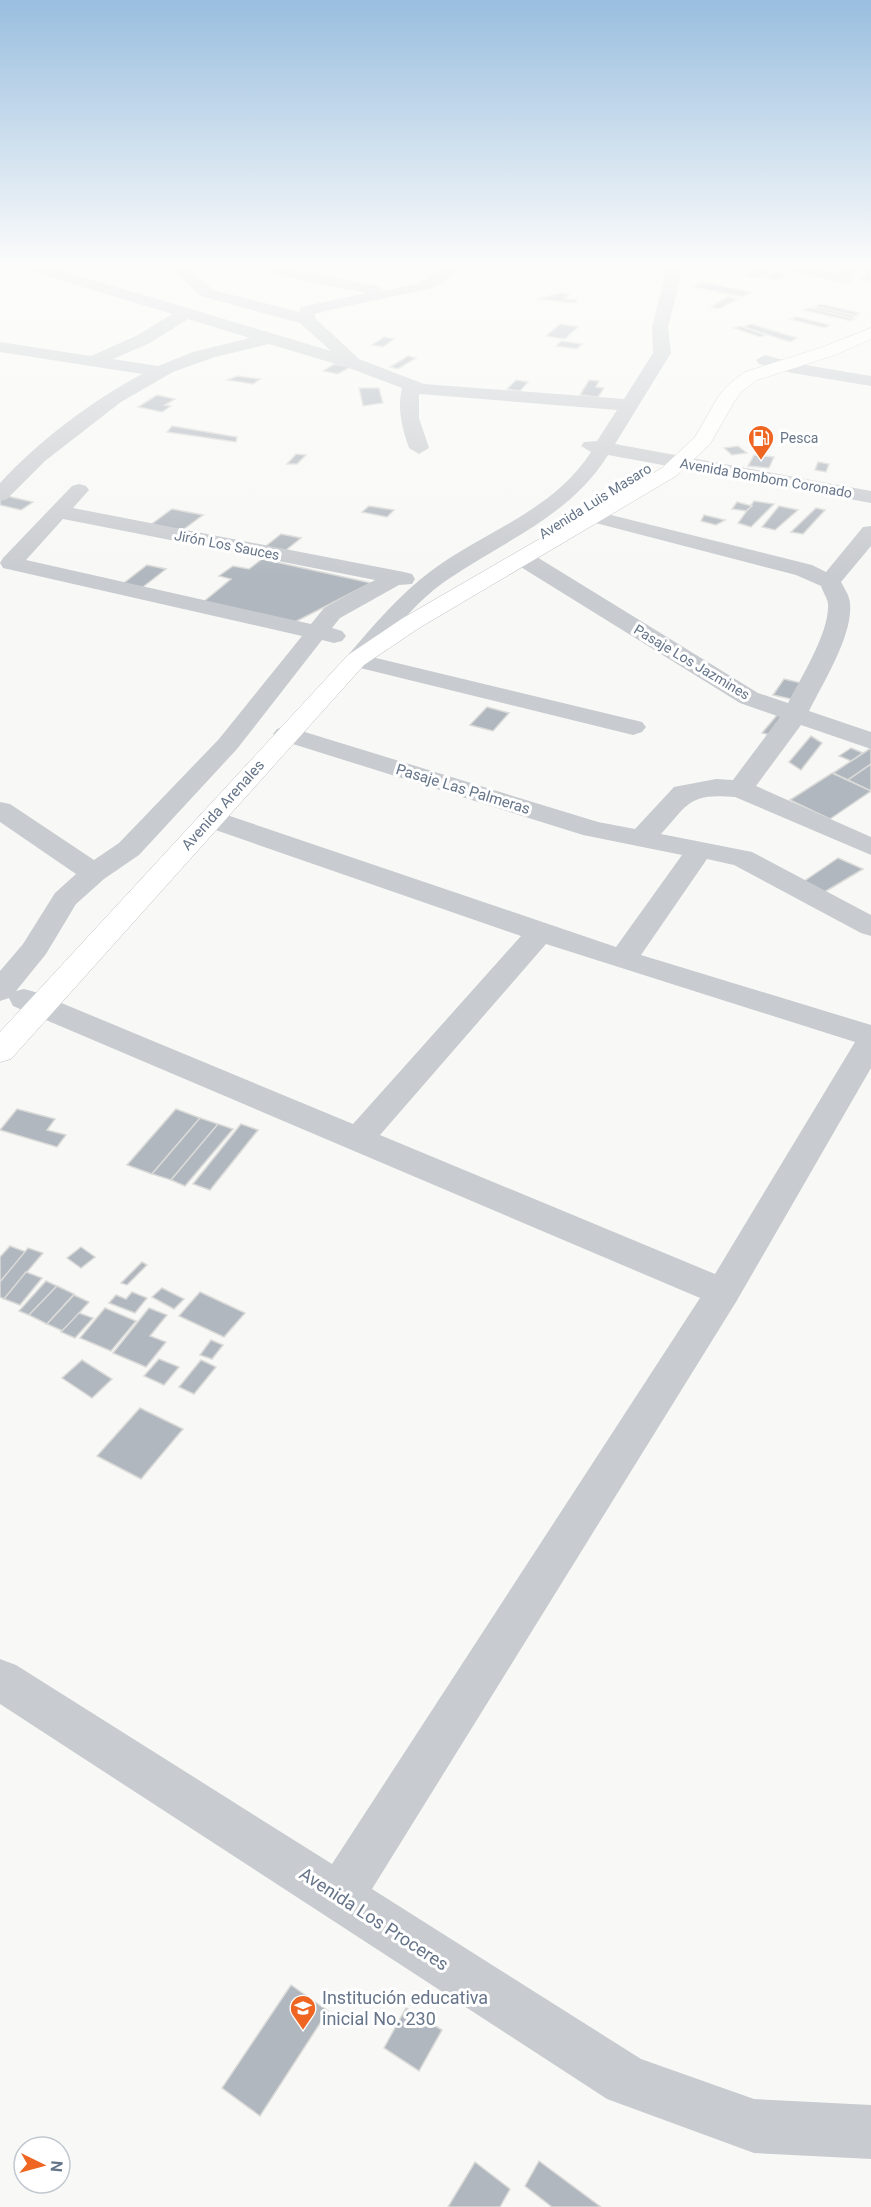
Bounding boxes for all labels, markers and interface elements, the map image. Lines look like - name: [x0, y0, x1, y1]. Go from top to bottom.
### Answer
- fuel station icon: Pesca: [746, 423, 776, 461]
- place label: Pesca: [780, 430, 818, 446]
- street label: Avenida Bombom Coronado: [679, 455, 853, 501]
- street label: Avenida Luis Masaro: [536, 460, 654, 542]
- street label: Jirón Los Sauces: [173, 527, 281, 563]
- street label: Pasaje Los Jazmines: [631, 621, 753, 703]
- street label: Avenida Arenales: [178, 756, 268, 854]
- street label: Pasaje Las Palmeras: [394, 760, 532, 818]
- street label: Avenida Los Proceres: [296, 1863, 453, 1975]
- place label: Institución educativa inicial No. 230: [322, 1987, 488, 2029]
- school or university icon: Institución educativa inicial No. 230: [288, 1993, 318, 2031]
- north arrow: [12, 2135, 72, 2195]
- text: N: [46, 2160, 66, 2173]

